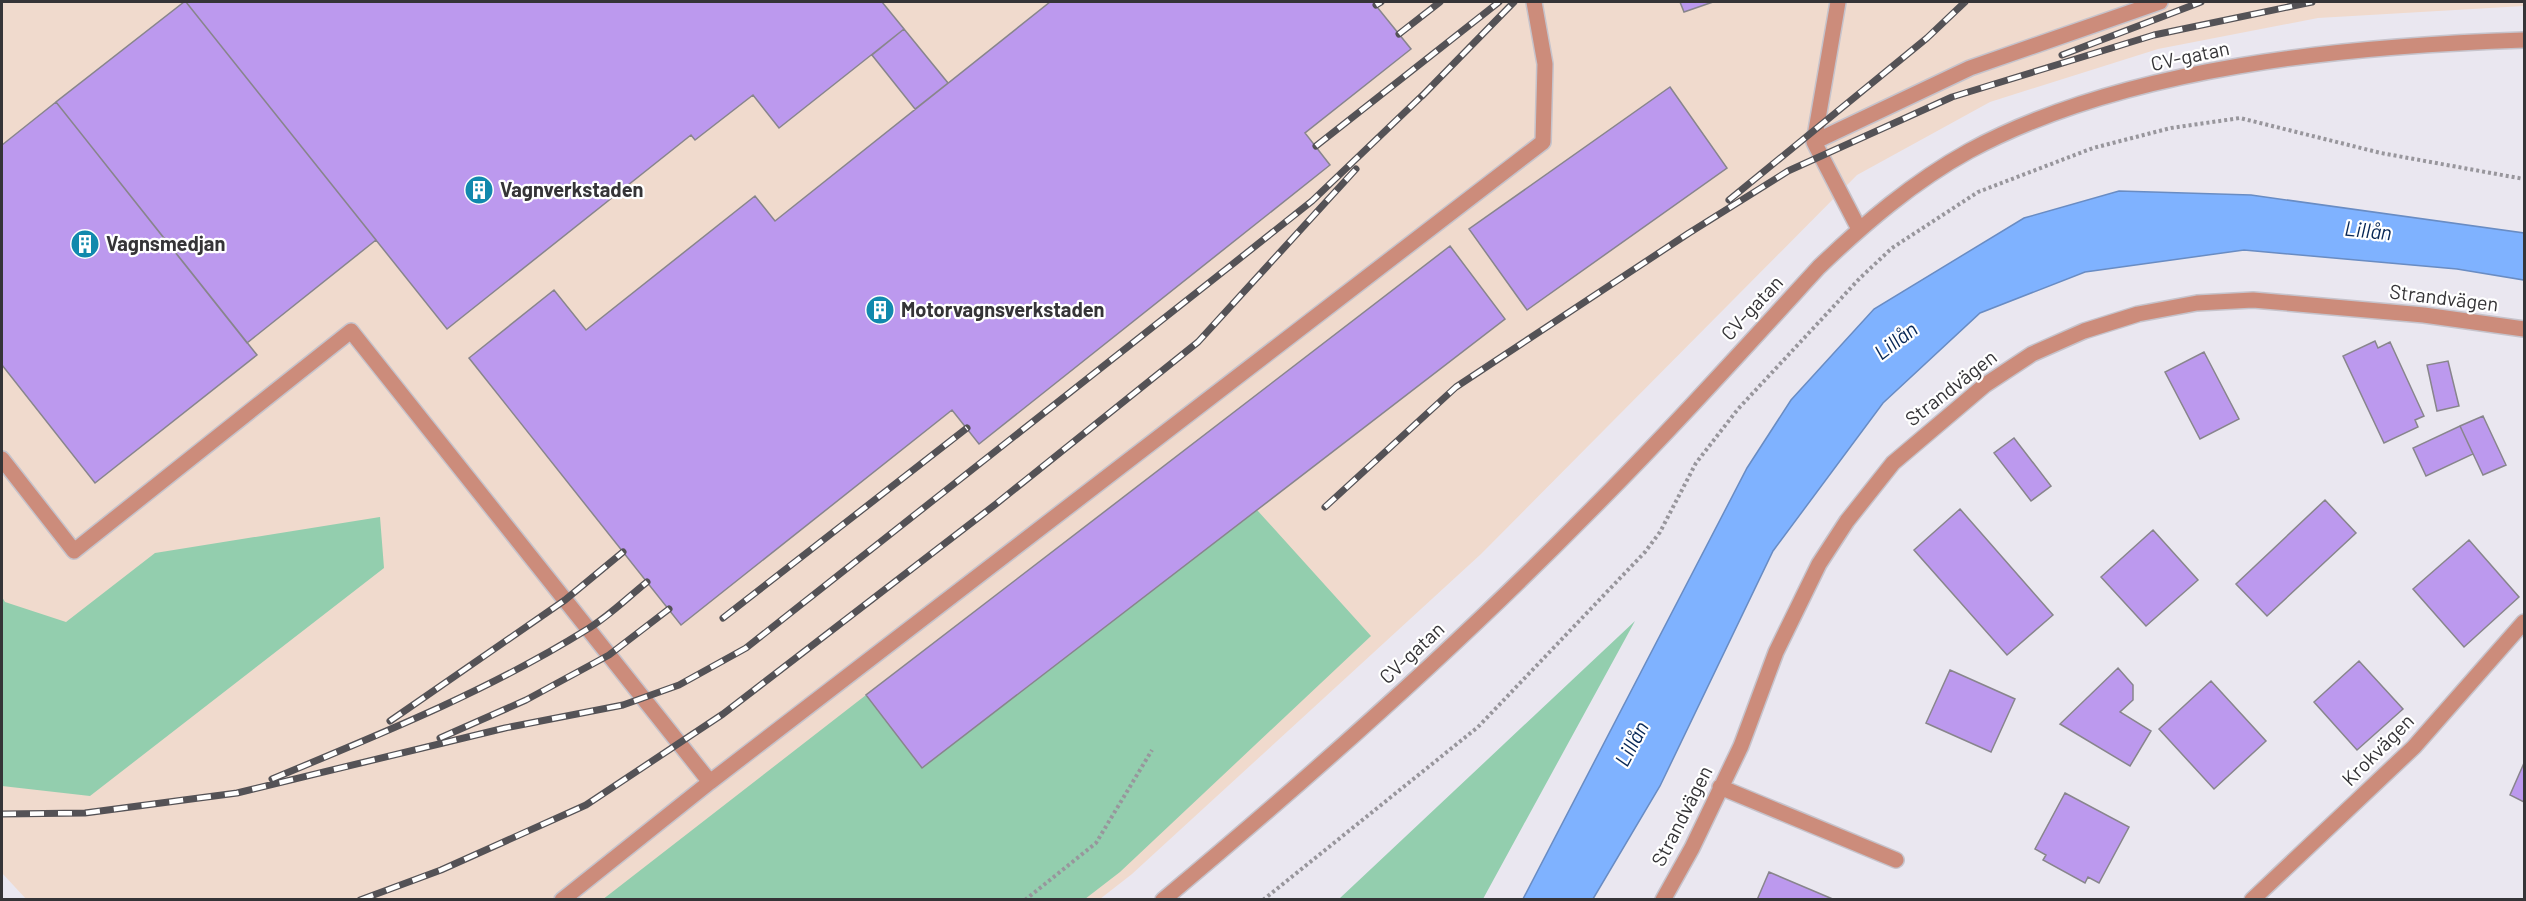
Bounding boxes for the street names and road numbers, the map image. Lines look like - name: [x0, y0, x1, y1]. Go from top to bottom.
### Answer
- street label: CV-gatan: [2148, 35, 2231, 75]
- street label: CV-gatan: [1715, 270, 1787, 345]
- street label: Strandvägen: [2388, 278, 2500, 316]
- street label: Strandvägen: [1900, 344, 2001, 430]
- street label: CV-gatan: [1374, 616, 1449, 688]
- street label: Krokvägen: [2336, 708, 2418, 790]
- street label: Strandvägen: [1646, 761, 1717, 870]

